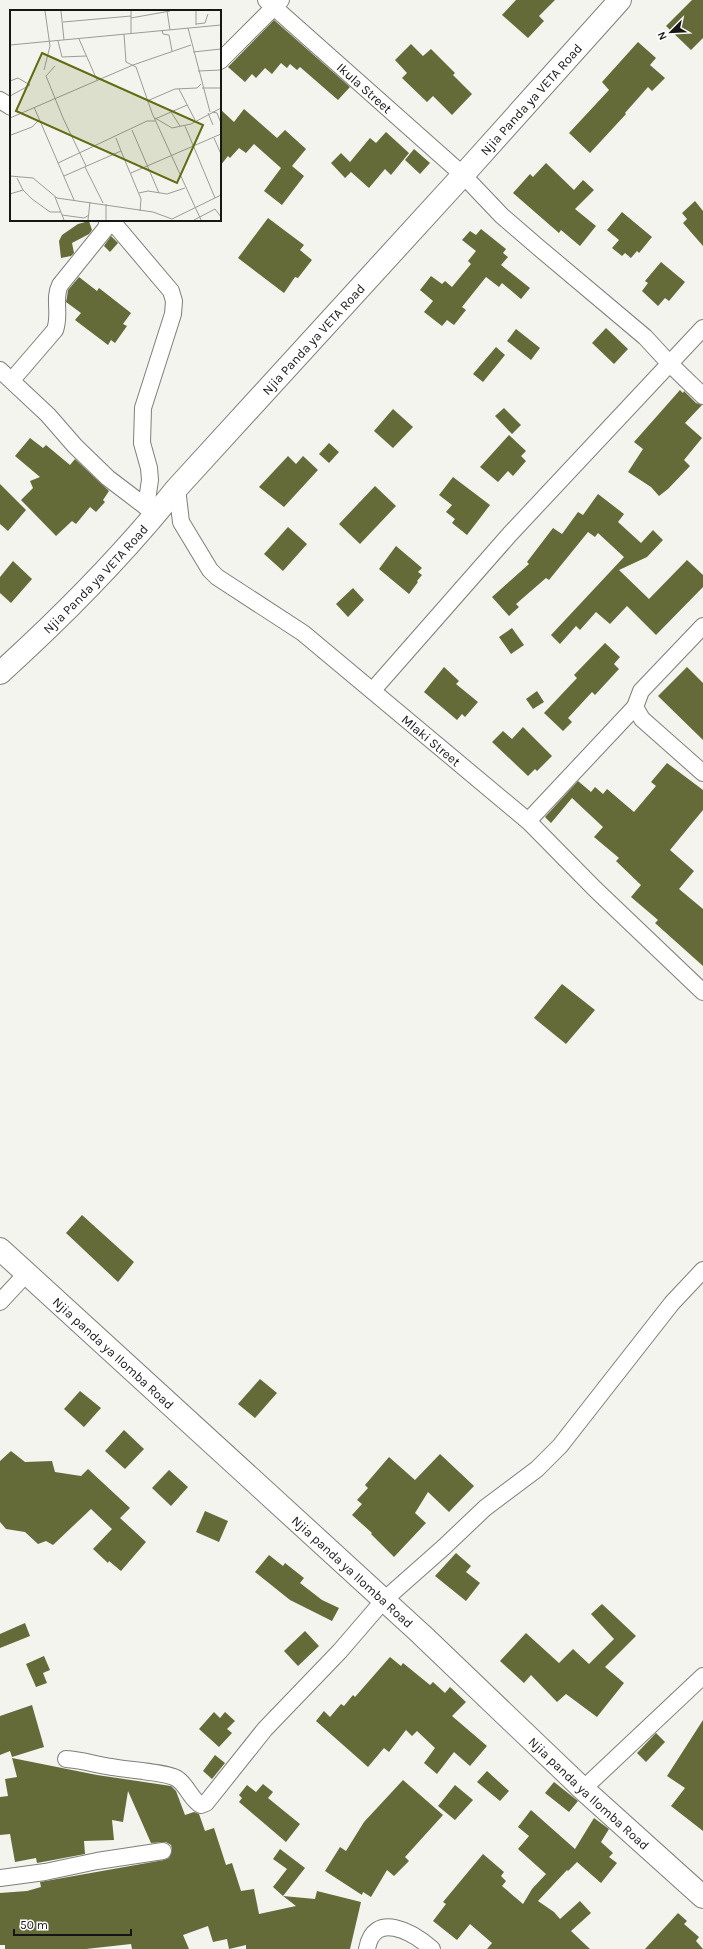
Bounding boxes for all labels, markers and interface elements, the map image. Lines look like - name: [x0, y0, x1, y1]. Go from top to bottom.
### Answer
- inset map: [10, 10, 221, 221]
- north arrow: [651, 12, 691, 52]
- text: N: [655, 30, 670, 42]
- street label: Njia Panda ya VETA Road: [477, 41, 585, 159]
- street label: Ikula Street: [334, 60, 395, 116]
- street label: Njia Panda ya VETA Road: [259, 281, 368, 398]
- street label: Njia Panda ya VETA Road: [40, 522, 151, 637]
- street label: Mlaki Street: [399, 712, 463, 769]
- street label: Njia panda ya Ilomba Road: [50, 1294, 177, 1412]
- street label: Njia panda ya Ilomba Road: [289, 1513, 416, 1631]
- street label: Njia panda ya Ilomba Road: [525, 1734, 652, 1853]
- scale bar: [14, 1911, 131, 1937]
- text: 50 m: [20, 1918, 48, 1932]

